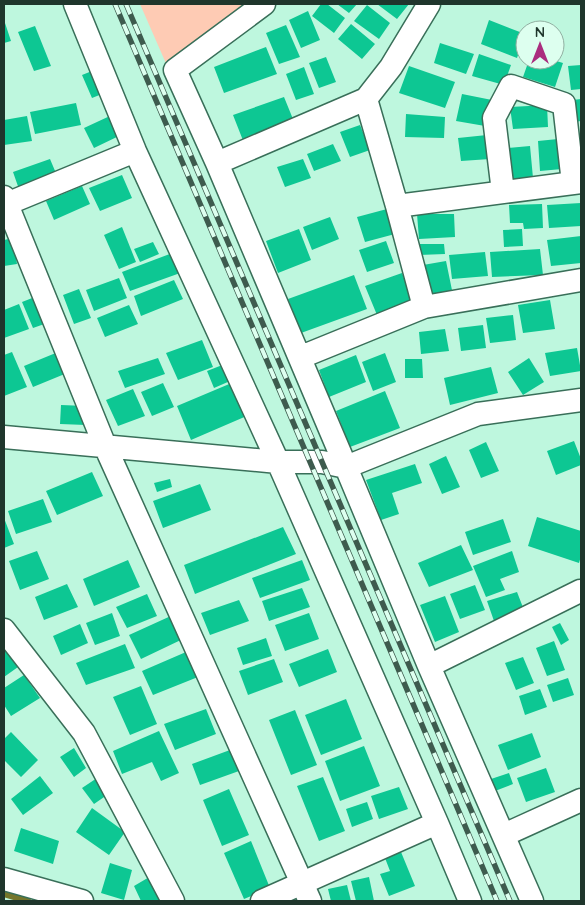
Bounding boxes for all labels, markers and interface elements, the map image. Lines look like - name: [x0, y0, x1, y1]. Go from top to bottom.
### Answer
- north arrow: [515, 20, 565, 70]
- text: N: [535, 23, 545, 41]

